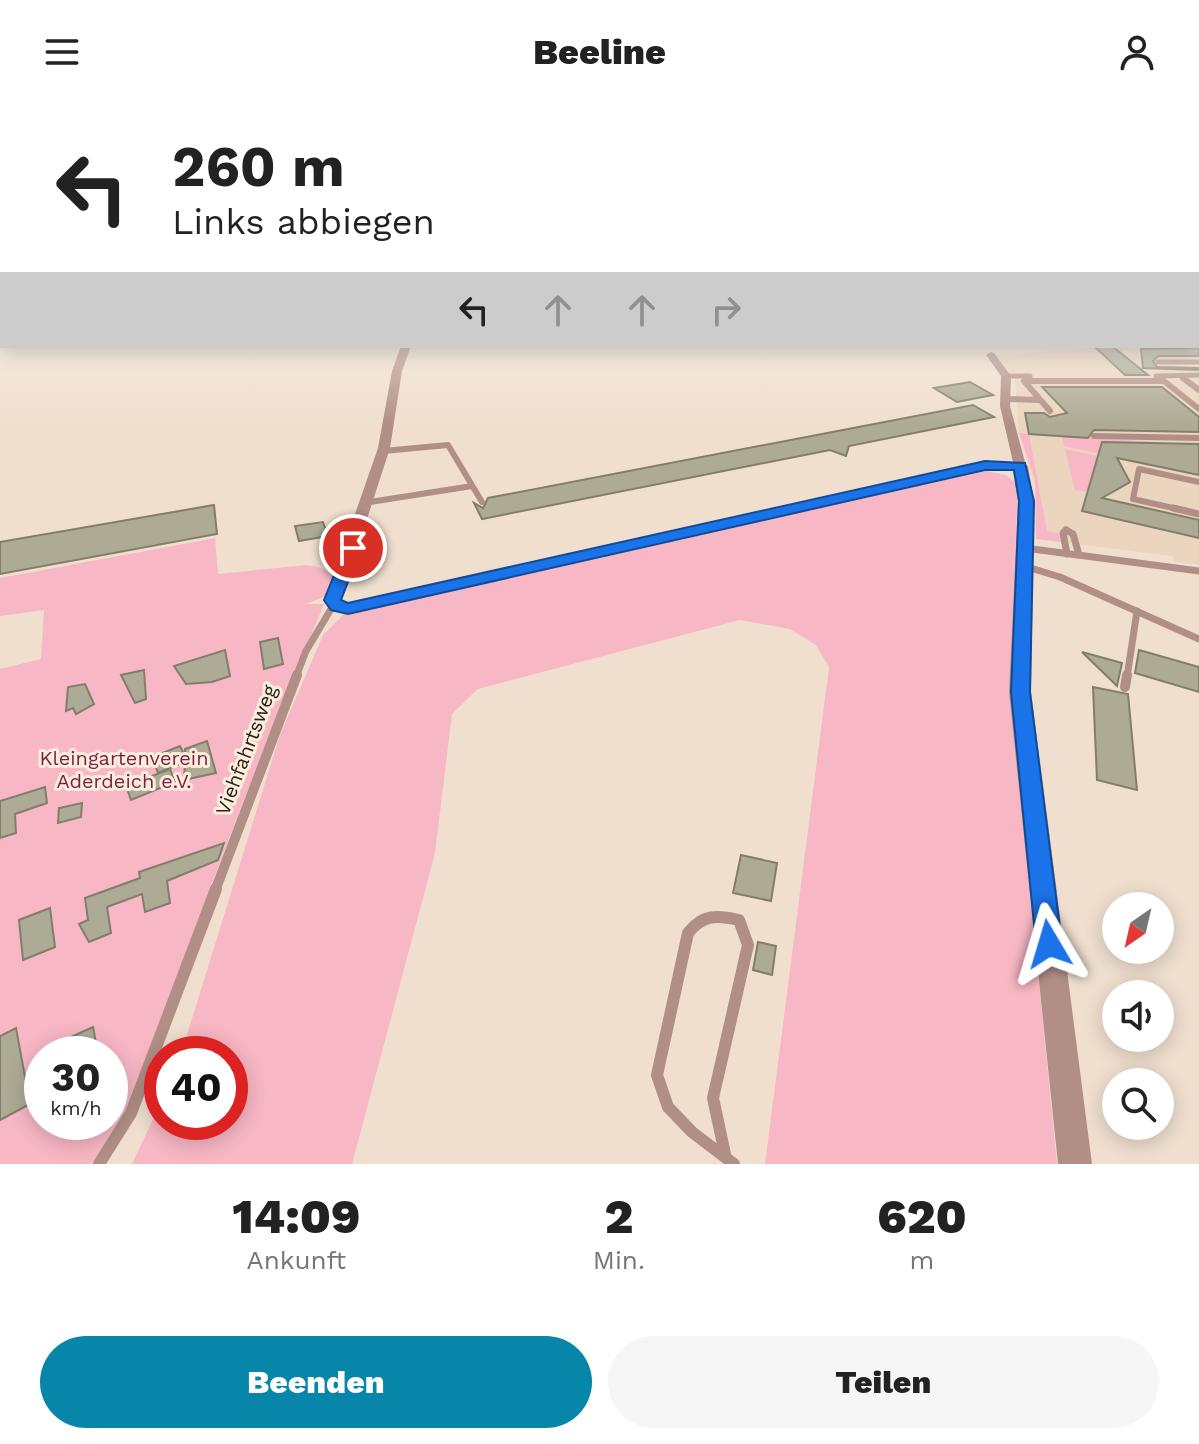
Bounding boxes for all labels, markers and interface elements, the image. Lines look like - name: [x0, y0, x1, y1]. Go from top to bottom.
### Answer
- icon: menu: [40, 30, 84, 74]
- icon: person: [1115, 30, 1159, 74]
- text: Beeline: [533, 31, 666, 73]
- text: 260 m: [172, 134, 345, 200]
- icon: left: [40, 136, 144, 240]
- text: Links abbiegen: [172, 201, 435, 243]
- icon: left: [452, 288, 496, 332]
- icon: ahead: [536, 288, 580, 332]
- icon: ahead: [620, 288, 664, 332]
- icon: right: [704, 288, 748, 332]
- pin: [319, 514, 387, 582]
- icon: arrive: [331, 526, 375, 570]
- street label: Viehfahrtsweg: [210, 681, 282, 818]
- park label: Kleingartenverein Aderdeich e.V.: [39, 746, 209, 793]
- north arrow: [1102, 892, 1174, 964]
- map controls: [1102, 892, 1174, 1140]
- position arrow: [1007, 902, 1091, 986]
- button: sound: [1102, 980, 1174, 1052]
- speed limit sign: 40: [144, 1036, 248, 1140]
- text: 30: [51, 1054, 101, 1101]
- button: search: [1102, 1068, 1174, 1140]
- text: km/h: [50, 1096, 102, 1120]
- text: 14:09: [232, 1188, 361, 1245]
- text: 2: [604, 1188, 633, 1245]
- text: 620: [877, 1188, 967, 1245]
- text: Ankunft: [246, 1245, 346, 1275]
- text: Min.: [593, 1245, 645, 1275]
- text: m: [910, 1245, 934, 1275]
- button: Beenden: [40, 1336, 592, 1428]
- button: Teilen: [608, 1336, 1159, 1428]

